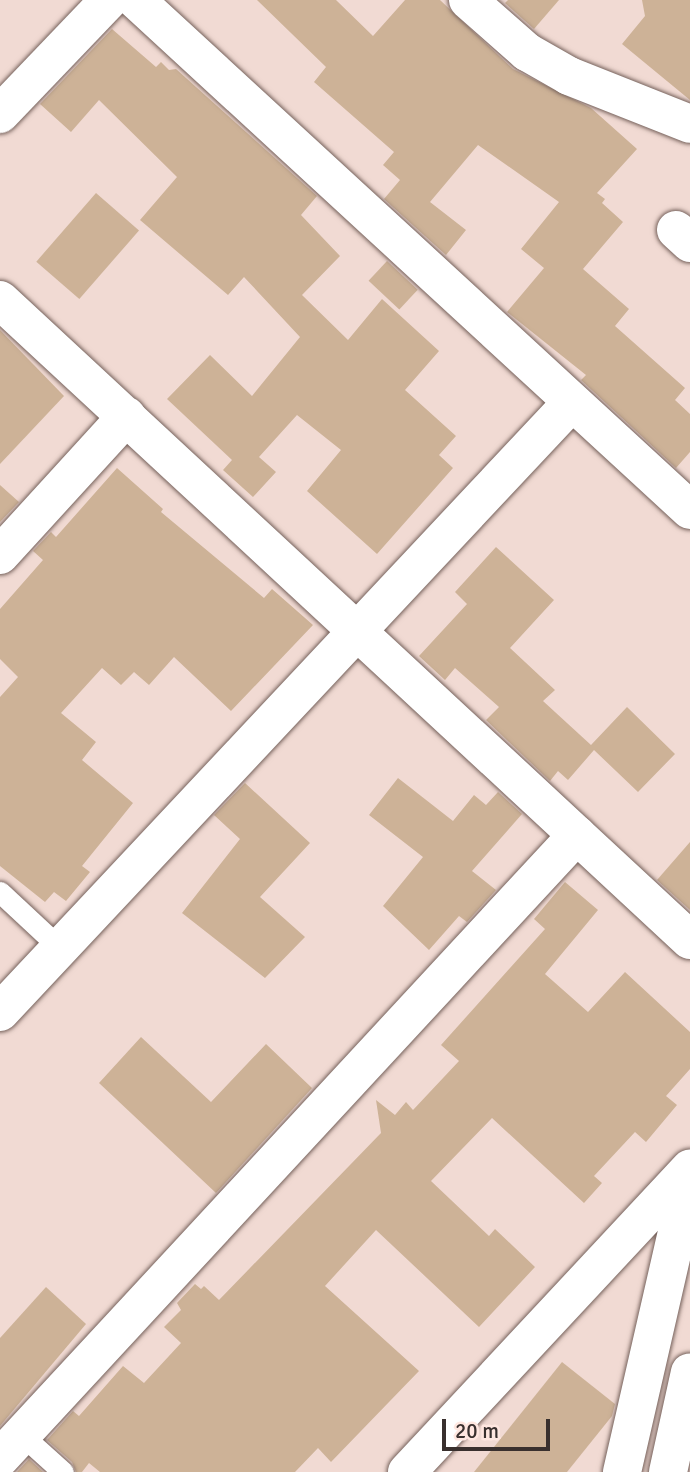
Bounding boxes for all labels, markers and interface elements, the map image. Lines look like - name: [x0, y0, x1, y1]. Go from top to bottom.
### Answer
- scale bar: [445, 1406, 554, 1450]
- text: 20 m: [455, 1418, 499, 1444]

